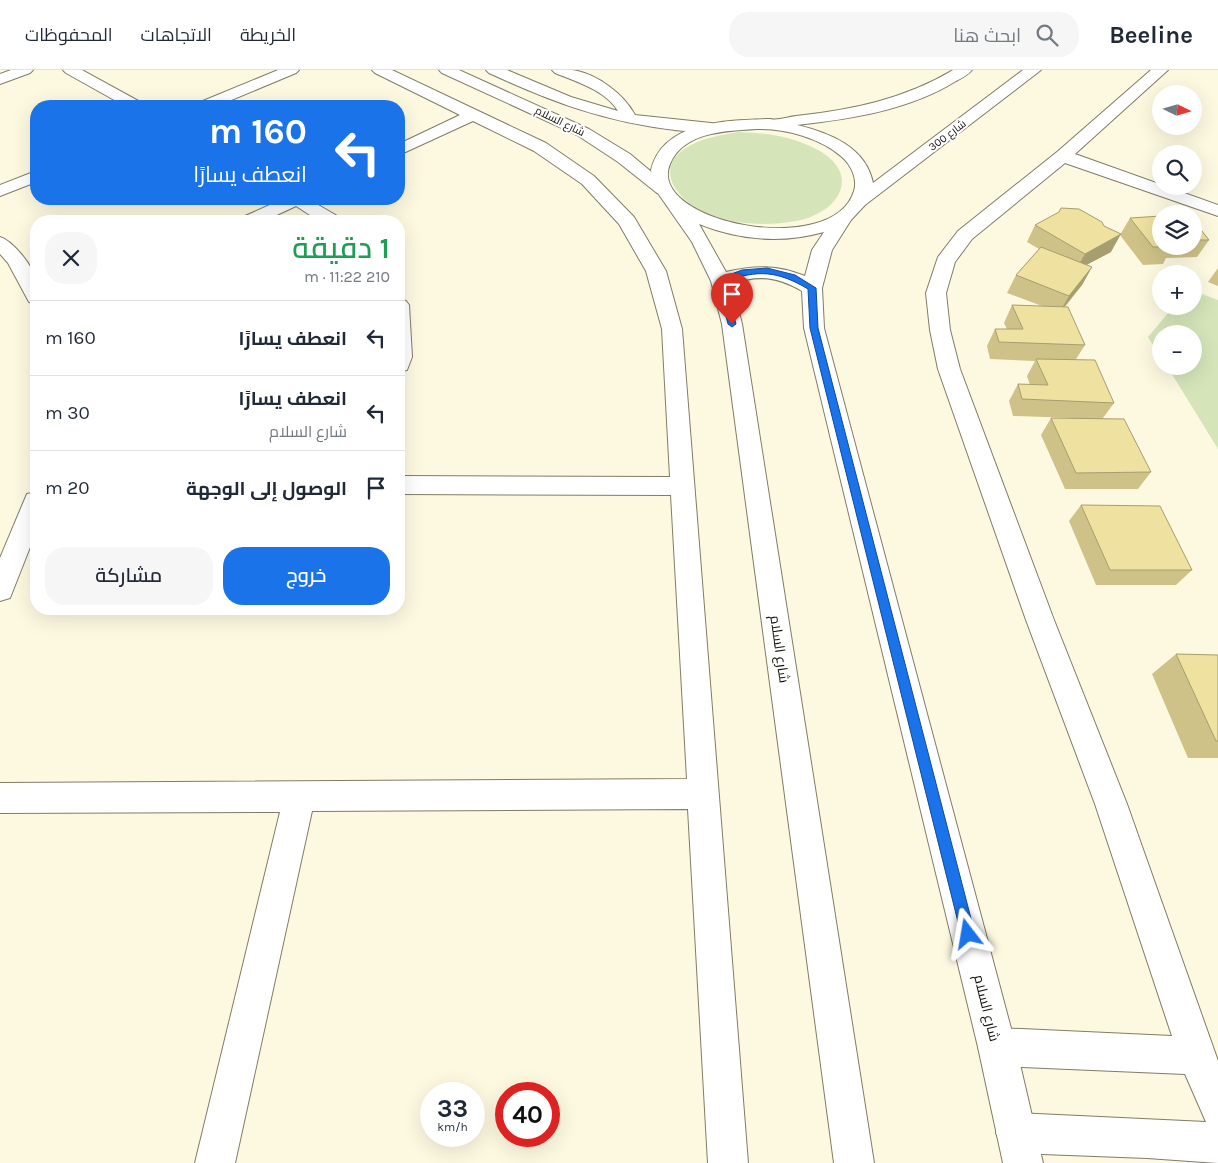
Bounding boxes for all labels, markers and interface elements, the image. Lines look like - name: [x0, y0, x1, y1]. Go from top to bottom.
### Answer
- search box: [729, 12, 1079, 57]
- icon: search: [1033, 21, 1061, 49]
- text: Beeline: [1109, 21, 1193, 49]
- text: المحفوظات: [25, 24, 113, 46]
- text: الاتجاهات: [141, 24, 212, 46]
- text: الخريطة: [240, 24, 296, 46]
- text: ابحث هنا: [953, 25, 1021, 47]
- north arrow: [1152, 85, 1202, 135]
- map controls: [1152, 85, 1202, 375]
- street label: شارع السلام: [532, 104, 587, 140]
- text: 160 m: [209, 111, 307, 152]
- street label: شارع 300: [926, 117, 969, 154]
- icon: left: [325, 120, 390, 185]
- button: search: [1152, 145, 1202, 195]
- text: انعطف يسارًا: [193, 162, 307, 188]
- button: layers: [1152, 205, 1202, 255]
- text: 1 دقيقة: [292, 230, 390, 266]
- button: close: [45, 232, 97, 284]
- button: +: [1152, 265, 1202, 315]
- text: 210 m · 11:22: [304, 267, 390, 286]
- pin: [711, 273, 753, 324]
- icon: arrive: [718, 280, 746, 308]
- icon: left: [362, 324, 390, 352]
- button: −: [1152, 325, 1202, 375]
- text: 160 m: [45, 327, 96, 349]
- text: انعطف يسارًا: [239, 328, 347, 350]
- text: انعطف يسارًا: [239, 388, 347, 410]
- icon: left: [362, 399, 390, 427]
- text: 30 m: [45, 402, 90, 424]
- text: شارع السلام: [269, 422, 347, 441]
- icon: arrive: [362, 474, 390, 502]
- text: 20 m: [45, 477, 90, 499]
- text: الوصول إلى الوجهة: [186, 478, 347, 500]
- button: مشاركة: [45, 547, 213, 605]
- button: خروج: [223, 547, 390, 605]
- street label: شارع السلام: [765, 614, 793, 684]
- position arrow: [941, 907, 993, 959]
- street label: شارع السلام: [969, 973, 1003, 1044]
- speed limit sign: 40: [495, 1082, 560, 1147]
- text: 33: [437, 1094, 468, 1123]
- text: km/h: [437, 1120, 468, 1134]

